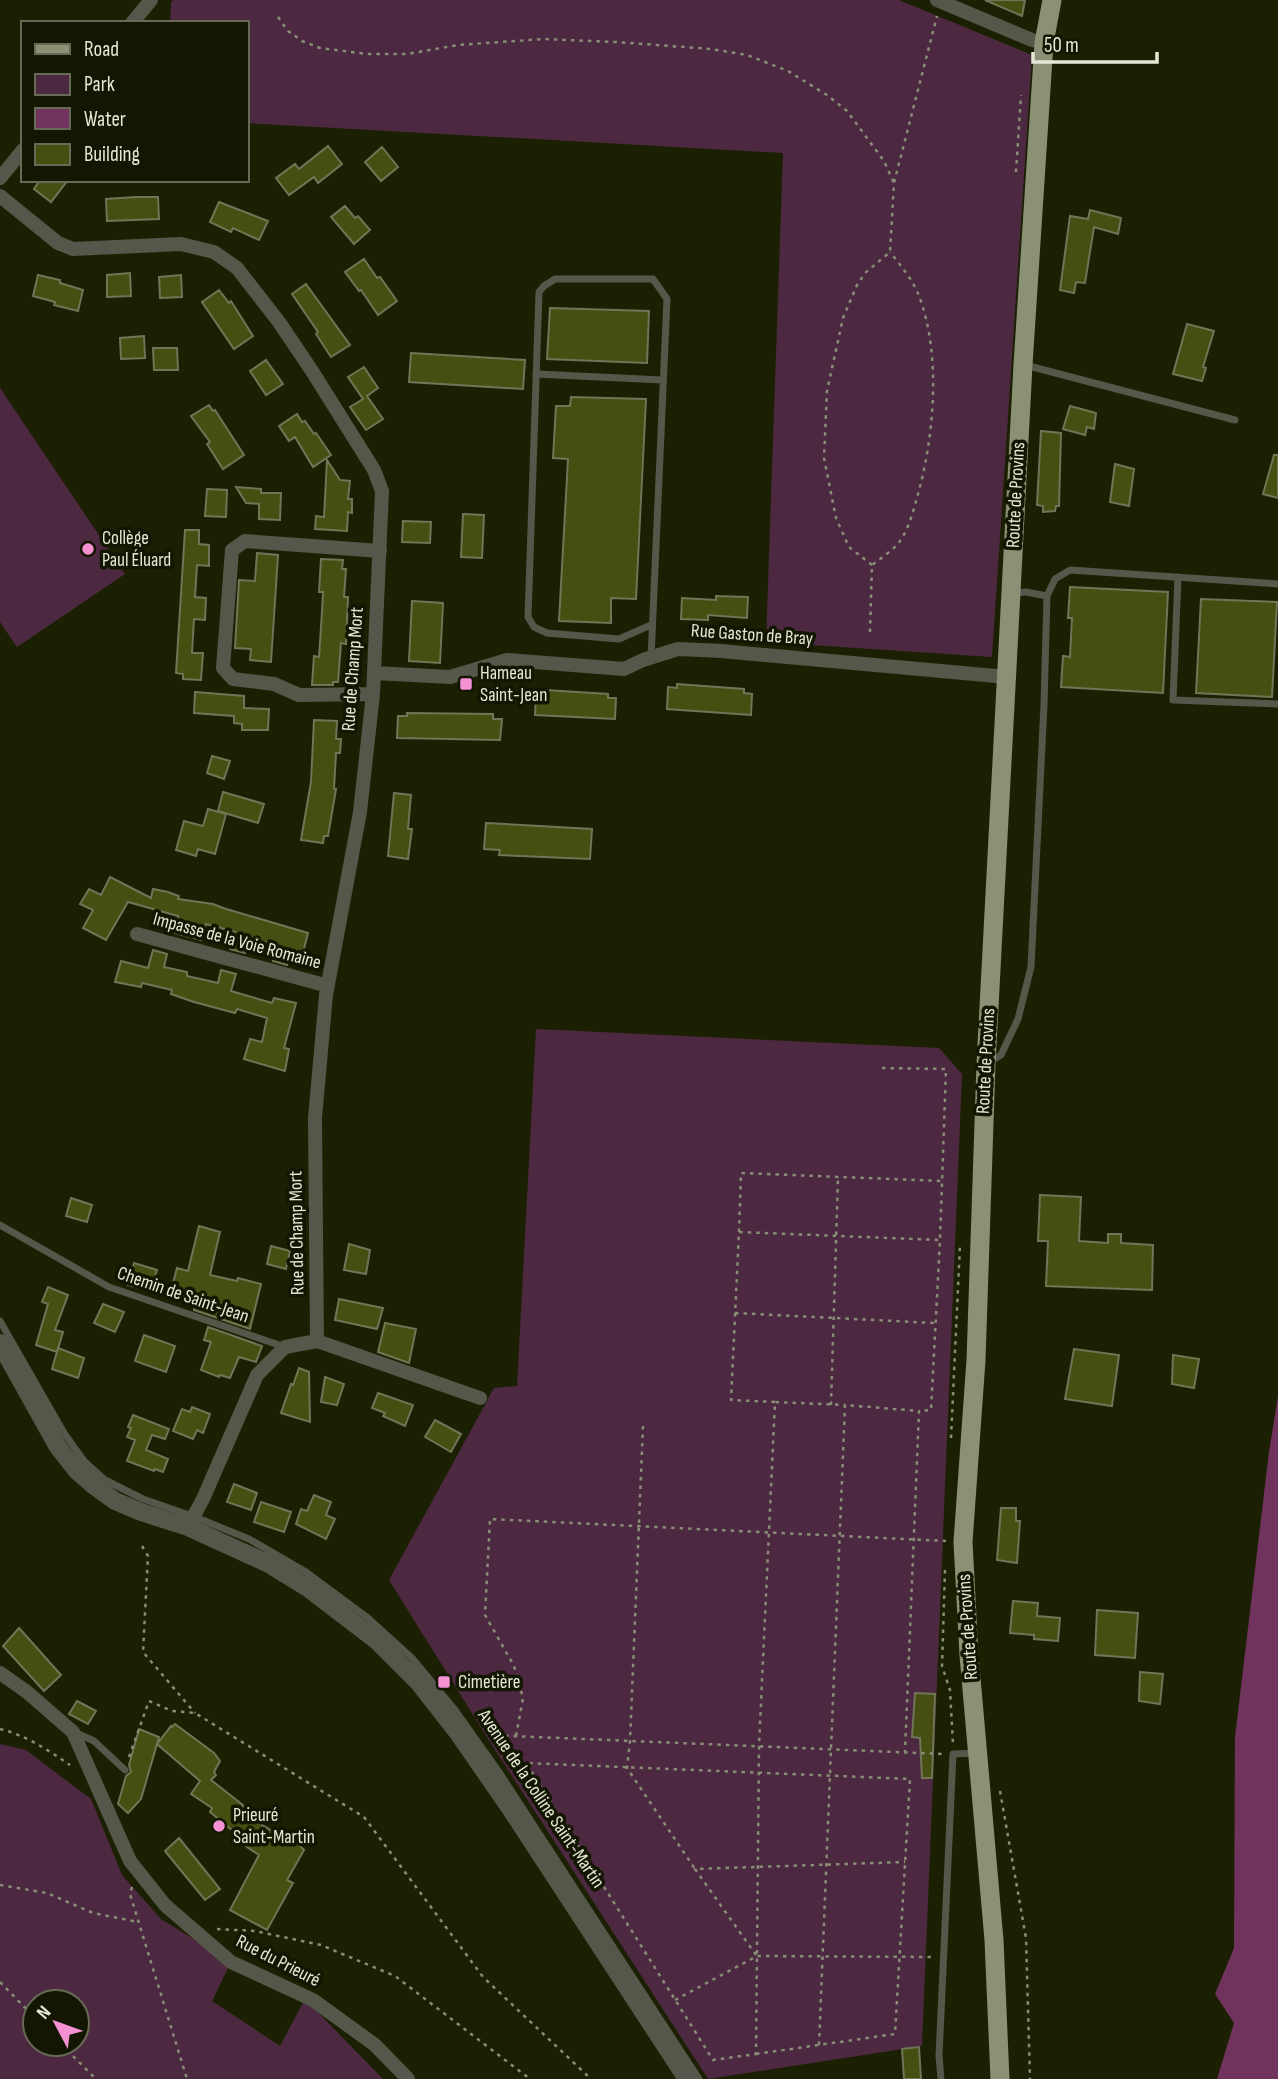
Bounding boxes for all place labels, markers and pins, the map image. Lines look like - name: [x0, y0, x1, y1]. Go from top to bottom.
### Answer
- place label: Collège Paul Éluard: [102, 527, 171, 572]
- marker: Collège Paul Éluard: [80, 541, 96, 557]
- place label: Hameau Saint-Jean: [480, 662, 547, 707]
- marker: Hameau Saint-Jean: [458, 676, 474, 692]
- place label: Cimetière: [458, 1671, 520, 1694]
- marker: Cimetière: [436, 1674, 452, 1690]
- place label: Prieuré Saint-Martin: [233, 1804, 315, 1849]
- marker: Prieuré Saint-Martin: [211, 1818, 227, 1834]

